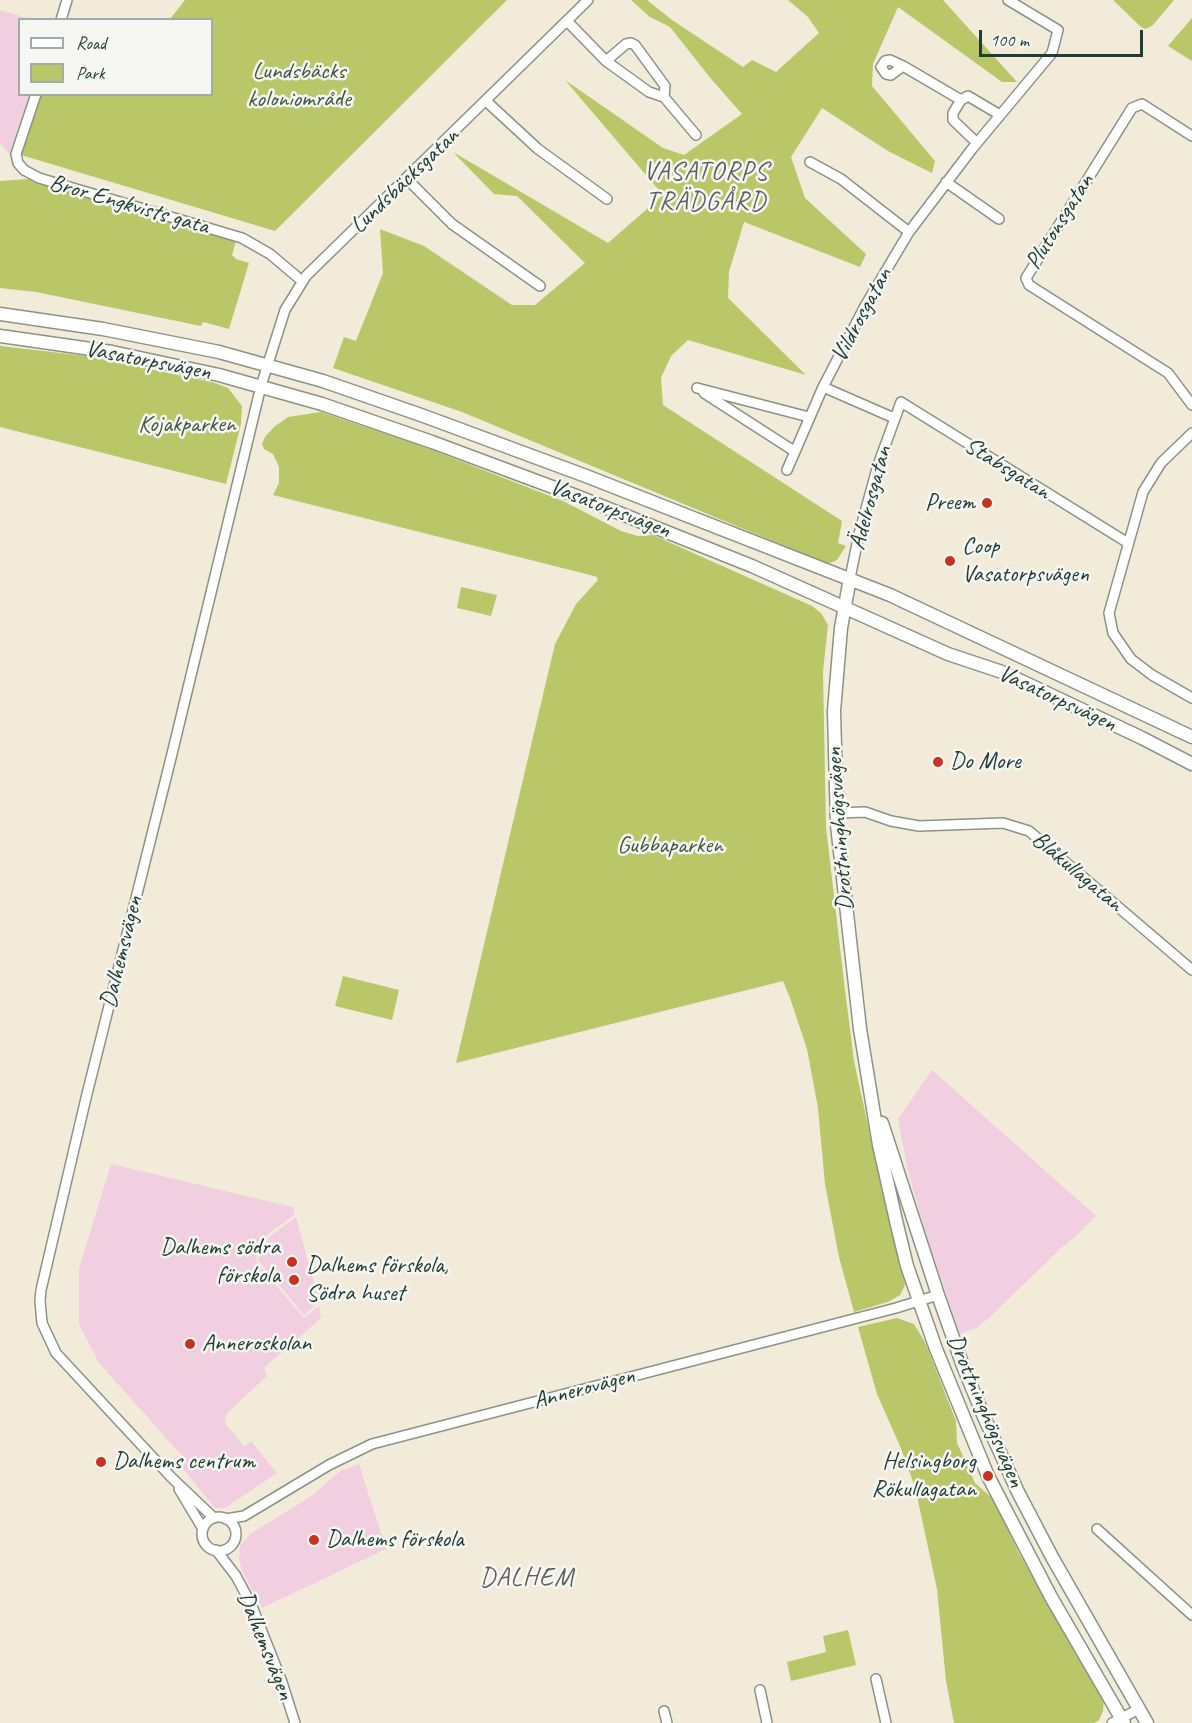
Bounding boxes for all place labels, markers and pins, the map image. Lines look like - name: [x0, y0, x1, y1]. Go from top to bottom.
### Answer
- place label: Preem: [925, 489, 975, 517]
- marker: Preem: [980, 496, 994, 510]
- place label: Coop Vasatorpsvägen: [962, 533, 1089, 589]
- marker: Coop Vasatorpsvägen: [943, 554, 957, 568]
- place label: Do More: [950, 748, 1021, 776]
- marker: Do More: [931, 755, 945, 769]
- place label: Dalhems södra förskola: [160, 1234, 280, 1290]
- place label: Dalhems förskola, Södra huset: [306, 1252, 448, 1308]
- marker: Dalhems södra förskola: [285, 1255, 299, 1269]
- marker: Dalhems förskola, Södra huset: [287, 1273, 301, 1287]
- place label: Anneroskolan: [202, 1330, 311, 1358]
- marker: Anneroskolan: [183, 1337, 197, 1351]
- place label: Dalhems centrum: [113, 1448, 255, 1476]
- place label: Helsingborg Rökullagatan: [871, 1448, 976, 1504]
- marker: Dalhems centrum: [94, 1455, 108, 1469]
- marker: Helsingborg Rökullagatan: [981, 1469, 995, 1483]
- place label: Dalhems förskola: [326, 1526, 464, 1554]
- marker: Dalhems förskola: [307, 1533, 321, 1547]

